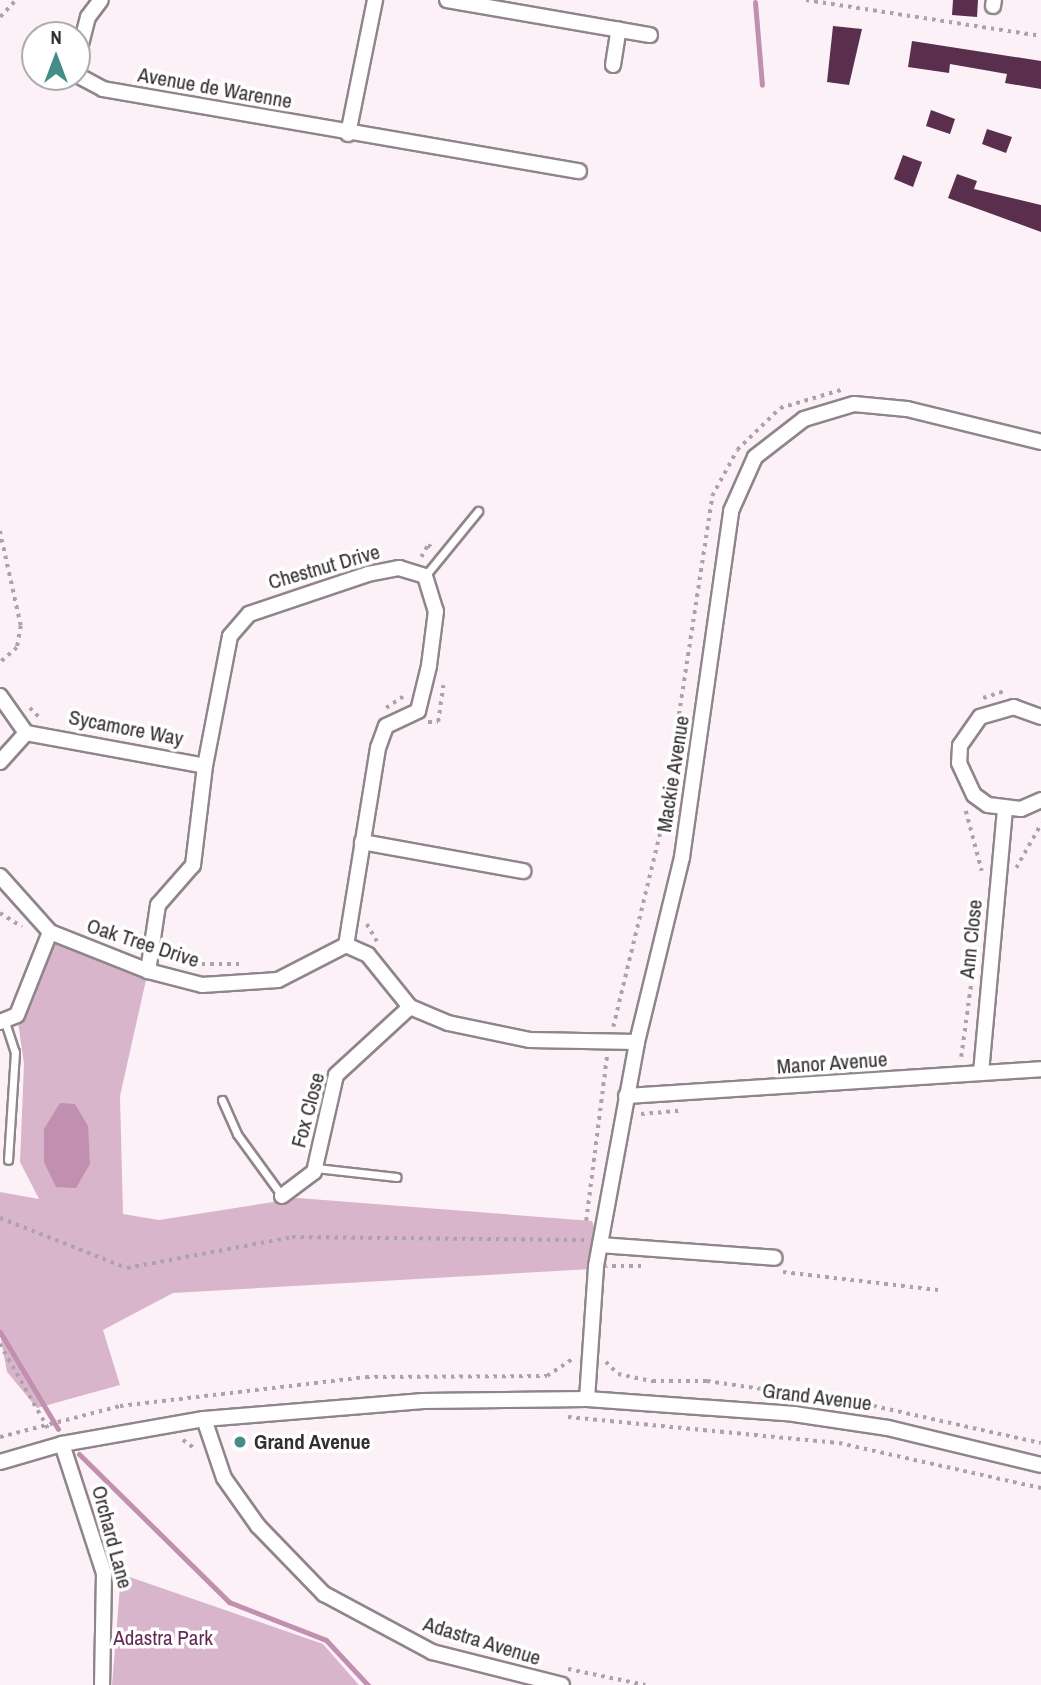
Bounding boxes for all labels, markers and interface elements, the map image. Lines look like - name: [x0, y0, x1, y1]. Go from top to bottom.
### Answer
- north arrow: [21, 21, 91, 91]
- text: N: [50, 24, 62, 50]
- street label: Avenue de Warenne: [136, 62, 294, 114]
- street label: Chestnut Drive: [265, 539, 383, 595]
- street label: Sycamore Way: [67, 705, 185, 751]
- street label: Mackie Avenue: [651, 714, 695, 834]
- street label: Ann Close: [954, 898, 988, 980]
- street label: Oak Tree Drive: [83, 913, 203, 973]
- street label: Manor Avenue: [775, 1047, 889, 1079]
- street label: Fox Close: [286, 1070, 330, 1150]
- street label: Grand Avenue: [761, 1378, 873, 1416]
- place label: Grand Avenue: [254, 1429, 371, 1455]
- marker: Grand Avenue: [232, 1434, 248, 1450]
- street label: Orchard Lane: [86, 1483, 138, 1591]
- street label: Adastra Avenue: [420, 1611, 544, 1671]
- park label: Adastra Park: [113, 1625, 213, 1651]

